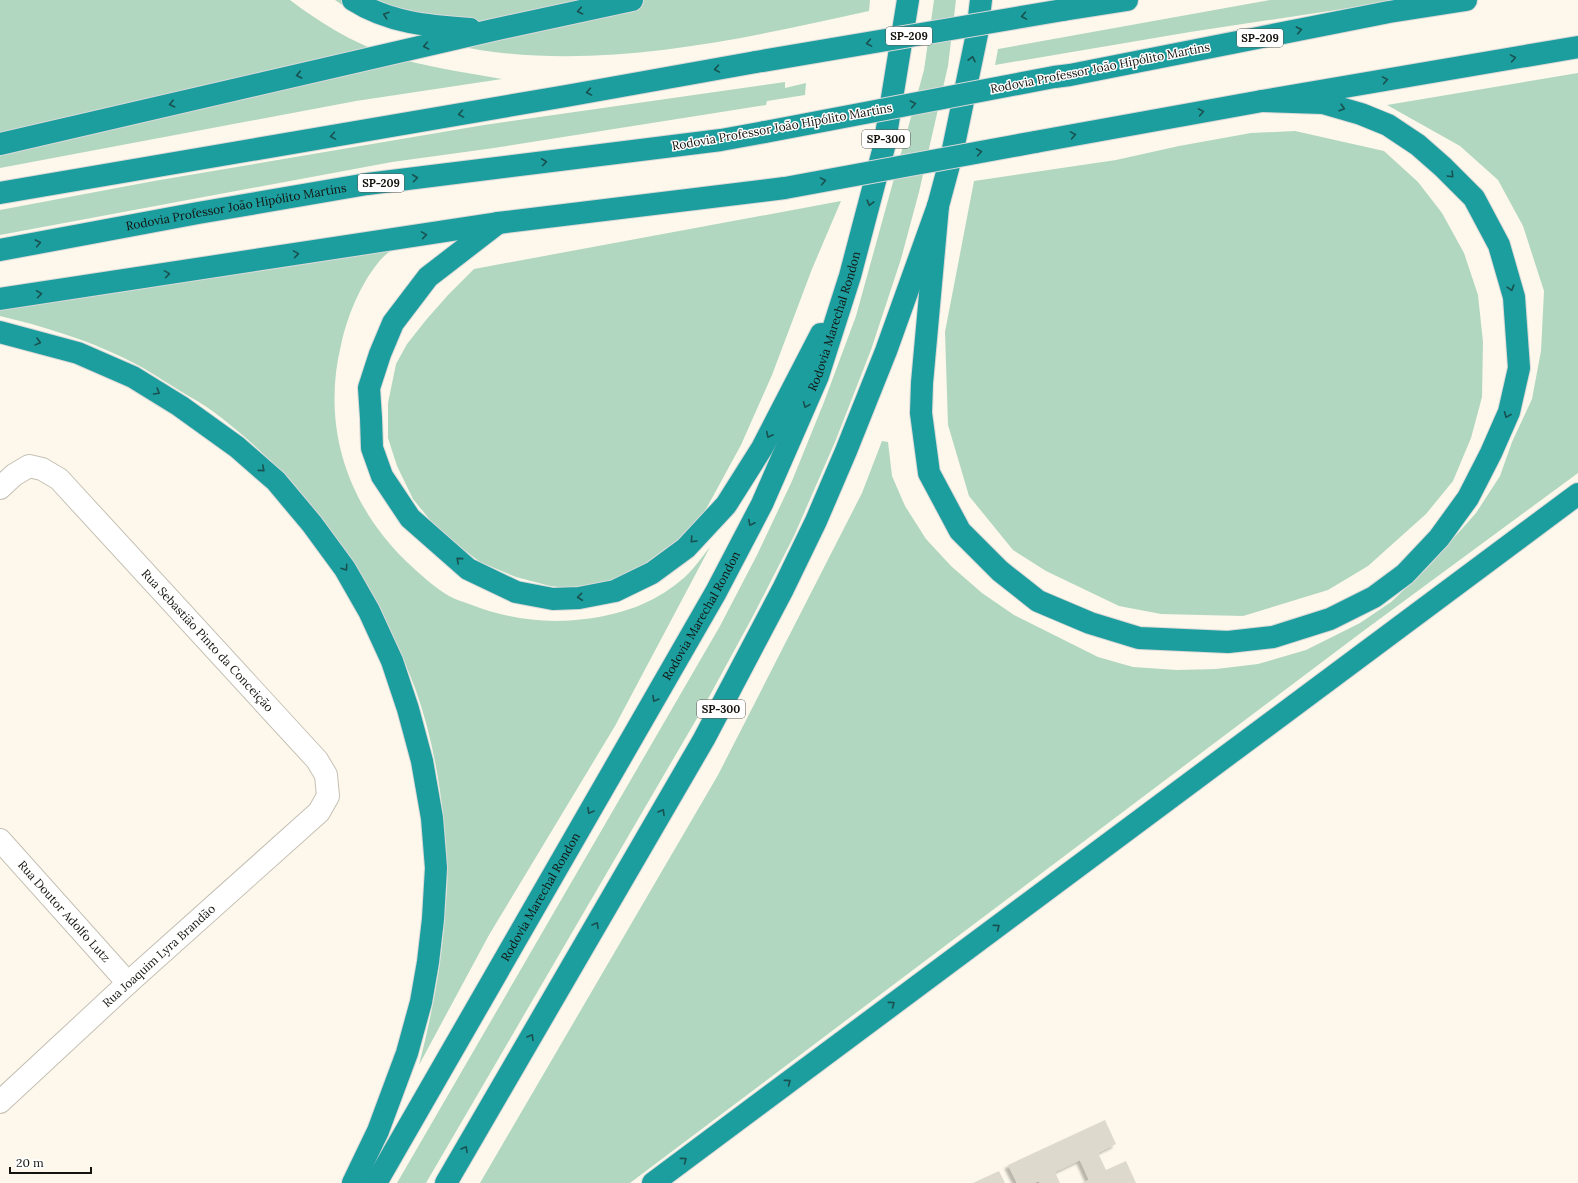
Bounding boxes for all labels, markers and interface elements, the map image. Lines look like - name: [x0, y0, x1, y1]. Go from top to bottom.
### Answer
- one-way arrow: [577, 7, 583, 15]
- one-way arrow: [1021, 11, 1027, 20]
- one-way arrow: [382, 12, 389, 20]
- road number: SP-209: [886, 27, 932, 45]
- one-way arrow: [1296, 27, 1302, 35]
- road number: SP-209: [1237, 29, 1283, 47]
- one-way arrow: [865, 38, 872, 46]
- street label: Rodovia Professor João Hipólito Martins: [989, 39, 1211, 96]
- one-way arrow: [422, 41, 429, 49]
- one-way arrow: [1510, 55, 1516, 63]
- one-way arrow: [967, 56, 976, 62]
- one-way arrow: [714, 64, 720, 73]
- one-way arrow: [296, 70, 302, 78]
- one-way arrow: [1382, 76, 1388, 85]
- one-way arrow: [586, 87, 592, 96]
- one-way arrow: [169, 99, 175, 107]
- street label: Rodovia Professor João Hipólito Martins: [671, 100, 894, 153]
- one-way arrow: [910, 100, 916, 108]
- one-way arrow: [1338, 103, 1345, 112]
- one-way arrow: [1198, 108, 1204, 116]
- one-way arrow: [458, 109, 464, 118]
- road number: SP-300: [862, 130, 910, 148]
- one-way arrow: [330, 131, 336, 140]
- one-way arrow: [1070, 131, 1077, 140]
- one-way arrow: [975, 149, 982, 157]
- one-way arrow: [541, 158, 547, 167]
- one-way arrow: [1446, 170, 1454, 178]
- road number: SP-209: [358, 174, 404, 192]
- one-way arrow: [412, 174, 418, 183]
- one-way arrow: [820, 177, 826, 185]
- street label: Rodovia Professor João Hipólito Martins: [125, 180, 348, 233]
- one-way arrow: [866, 200, 874, 206]
- one-way arrow: [421, 231, 427, 240]
- one-way arrow: [35, 239, 41, 248]
- one-way arrow: [293, 250, 299, 259]
- street label: Rodovia Marechal Rondon: [804, 250, 863, 393]
- one-way arrow: [164, 270, 170, 279]
- one-way arrow: [1506, 284, 1515, 291]
- one-way arrow: [36, 290, 42, 299]
- one-way arrow: [34, 337, 41, 346]
- one-way arrow: [153, 387, 160, 395]
- one-way arrow: [802, 402, 810, 409]
- one-way arrow: [1504, 412, 1512, 419]
- one-way arrow: [766, 431, 774, 439]
- one-way arrow: [257, 464, 265, 471]
- one-way arrow: [749, 519, 756, 527]
- one-way arrow: [690, 535, 698, 543]
- street label: Rodovia Marechal Rondon: [659, 548, 743, 683]
- one-way arrow: [456, 558, 463, 565]
- one-way arrow: [340, 564, 348, 571]
- street label: Rua Sebastião Pinto da Conceição: [138, 566, 277, 715]
- one-way arrow: [576, 593, 583, 602]
- one-way arrow: [652, 695, 659, 702]
- road number: SP-300: [697, 700, 745, 718]
- one-way arrow: [587, 807, 594, 814]
- one-way arrow: [657, 809, 664, 816]
- street label: Rodovia Marechal Rondon: [497, 830, 583, 964]
- street label: Rua Doutor Adolfo Lutz: [15, 857, 114, 965]
- street label: Rua Joaquim Lyra Brandão: [99, 901, 218, 1010]
- one-way arrow: [592, 922, 599, 929]
- one-way arrow: [992, 925, 999, 932]
- one-way arrow: [888, 1002, 895, 1009]
- one-way arrow: [526, 1034, 533, 1041]
- one-way arrow: [784, 1079, 791, 1087]
- one-way arrow: [461, 1146, 468, 1153]
- scale bar: [10, 1149, 91, 1175]
- text: 20 m: [16, 1155, 44, 1170]
- one-way arrow: [679, 1158, 686, 1165]

